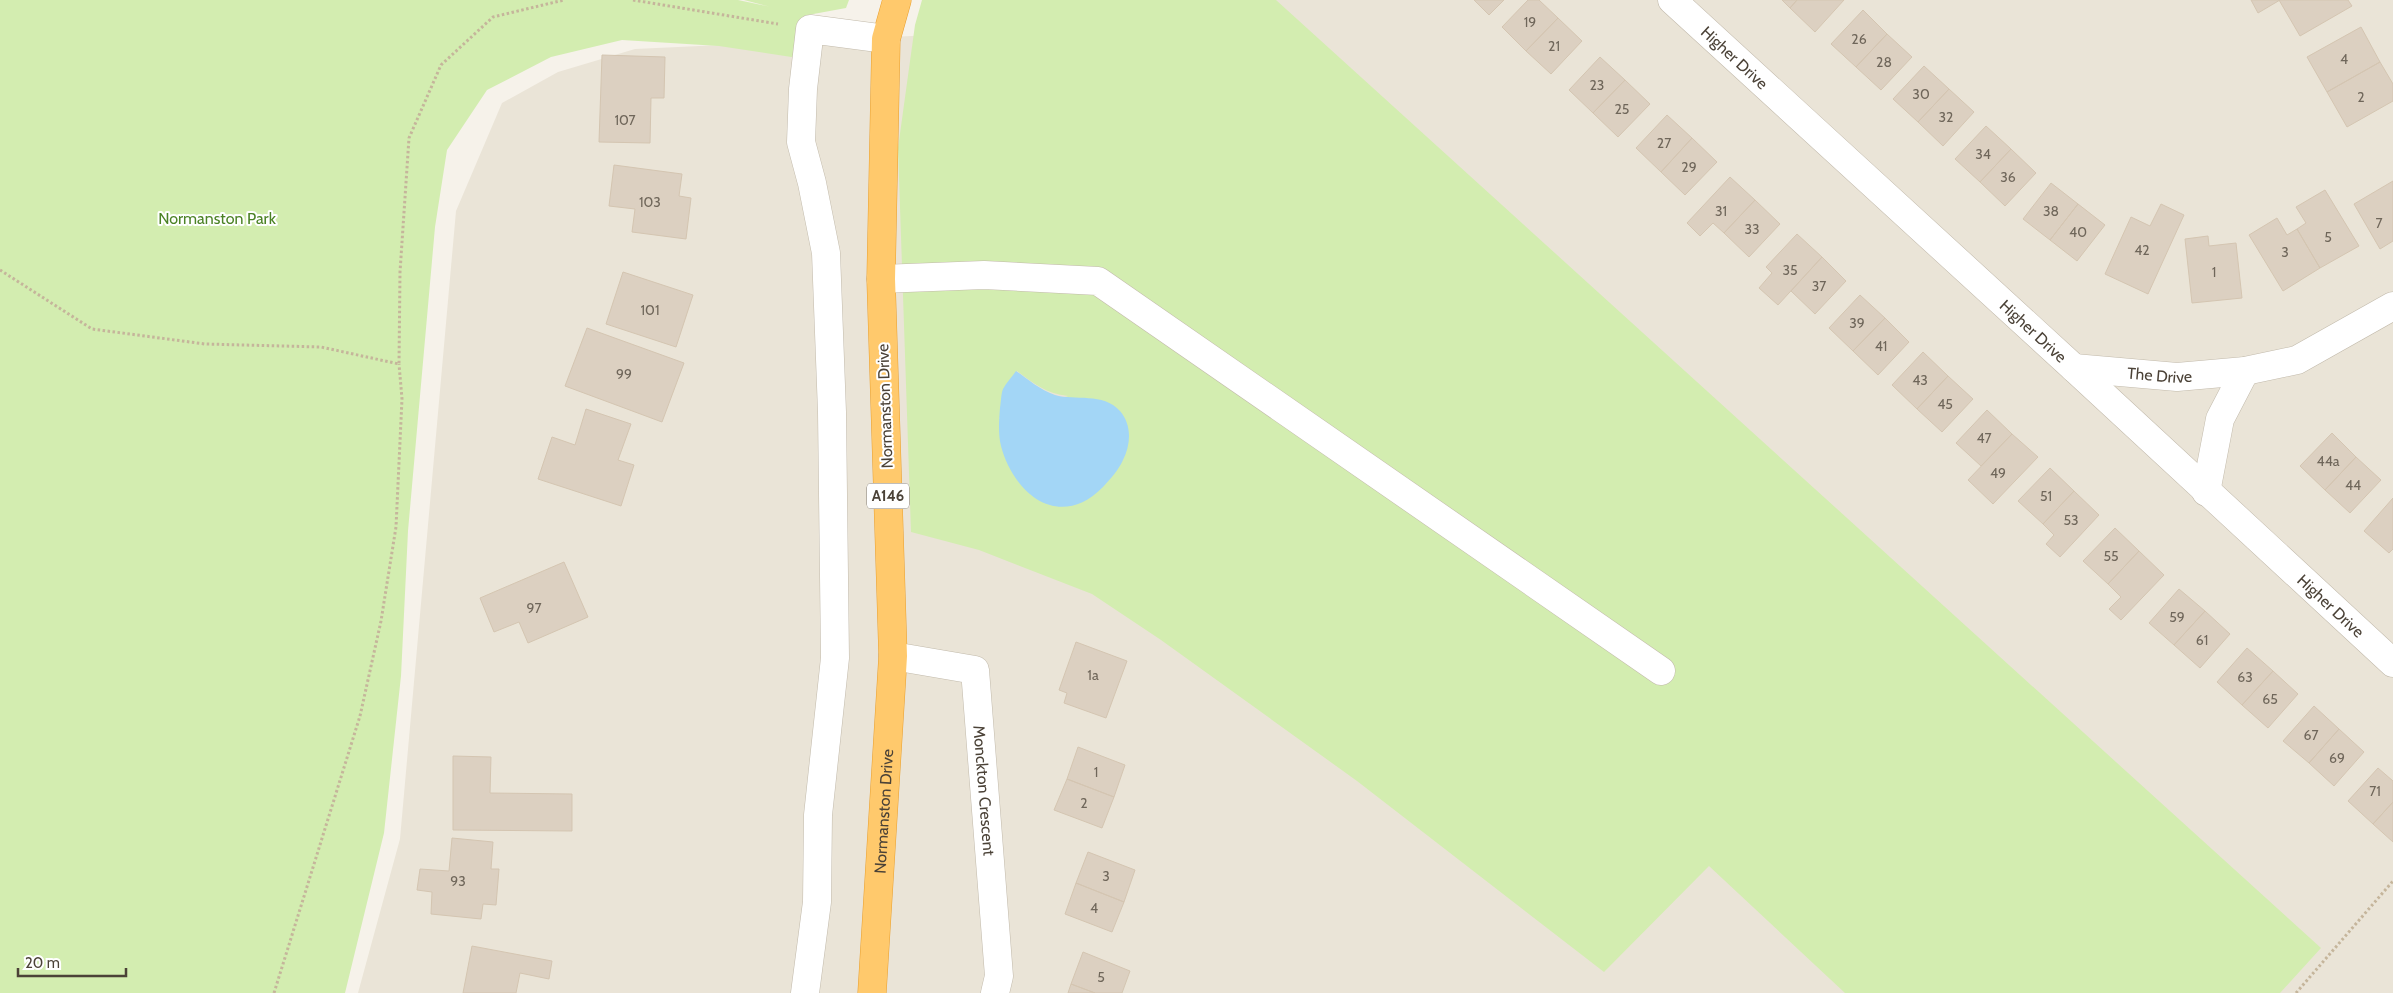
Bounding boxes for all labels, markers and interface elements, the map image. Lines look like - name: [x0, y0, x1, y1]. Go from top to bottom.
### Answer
- house number: 19: [1524, 13, 1536, 31]
- street label: Higher Drive: [1697, 22, 1772, 93]
- house number: 26: [1851, 30, 1867, 48]
- house number: 21: [1548, 37, 1560, 55]
- house number: 4: [2340, 50, 2348, 68]
- house number: 28: [1876, 53, 1892, 71]
- house number: 23: [1590, 76, 1604, 94]
- house number: 30: [1912, 85, 1930, 103]
- house number: 2: [2357, 88, 2365, 106]
- house number: 25: [1615, 100, 1629, 118]
- house number: 32: [1939, 108, 1953, 126]
- house number: 107: [614, 111, 636, 129]
- house number: 27: [1657, 134, 1671, 152]
- house number: 34: [1975, 145, 1991, 163]
- house number: 29: [1681, 158, 1697, 176]
- house number: 36: [2000, 168, 2016, 186]
- house number: 103: [639, 193, 661, 211]
- house number: 31: [1715, 202, 1727, 220]
- house number: 38: [2043, 202, 2059, 220]
- park label: Normanston Park: [158, 209, 277, 228]
- house number: 7: [2375, 214, 2383, 232]
- house number: 33: [1744, 220, 1760, 238]
- house number: 40: [2069, 223, 2087, 241]
- house number: 5: [2324, 228, 2332, 246]
- house number: 42: [2134, 241, 2150, 259]
- house number: 3: [2281, 243, 2289, 261]
- house number: 35: [1782, 261, 1798, 279]
- house number: 1: [2212, 263, 2216, 281]
- house number: 37: [1812, 277, 1826, 295]
- street label: Higher Drive: [1996, 295, 2071, 366]
- house number: 101: [641, 301, 659, 319]
- house number: 39: [1849, 314, 1865, 332]
- house number: 41: [1875, 337, 1887, 355]
- street label: Normanston Drive: [873, 343, 897, 469]
- street label: The Drive: [2127, 363, 2193, 387]
- house number: 99: [616, 365, 632, 383]
- house number: 43: [1912, 371, 1928, 389]
- house number: 45: [1937, 395, 1953, 413]
- house number: 47: [1976, 429, 1992, 447]
- house number: 44a: [2317, 452, 2340, 470]
- house number: 49: [1990, 464, 2006, 482]
- house number: 44: [2345, 476, 2361, 494]
- road number: A146: [867, 484, 909, 508]
- house number: 51: [2040, 487, 2052, 505]
- house number: 53: [2063, 511, 2079, 529]
- house number: 55: [2103, 547, 2119, 565]
- street label: Higher Drive: [2294, 570, 2368, 641]
- house number: 97: [527, 599, 542, 617]
- house number: 59: [2169, 608, 2185, 626]
- house number: 61: [2196, 631, 2208, 649]
- house number: 1a: [1087, 666, 1099, 684]
- house number: 63: [2237, 668, 2253, 686]
- house number: 65: [2262, 690, 2278, 708]
- street label: Monckton Crescent: [970, 725, 999, 857]
- house number: 67: [2304, 726, 2318, 744]
- street label: Normanston Drive: [870, 748, 897, 874]
- house number: 69: [2329, 749, 2345, 767]
- house number: 1: [1094, 763, 1098, 781]
- house number: 71: [2369, 782, 2381, 800]
- house number: 2: [1080, 794, 1088, 812]
- house number: 3: [1102, 867, 1110, 885]
- house number: 93: [450, 872, 466, 890]
- house number: 4: [1090, 899, 1098, 917]
- scale bar: [18, 946, 125, 978]
- text: 20 m: [25, 954, 60, 972]
- house number: 5: [1097, 968, 1105, 986]

